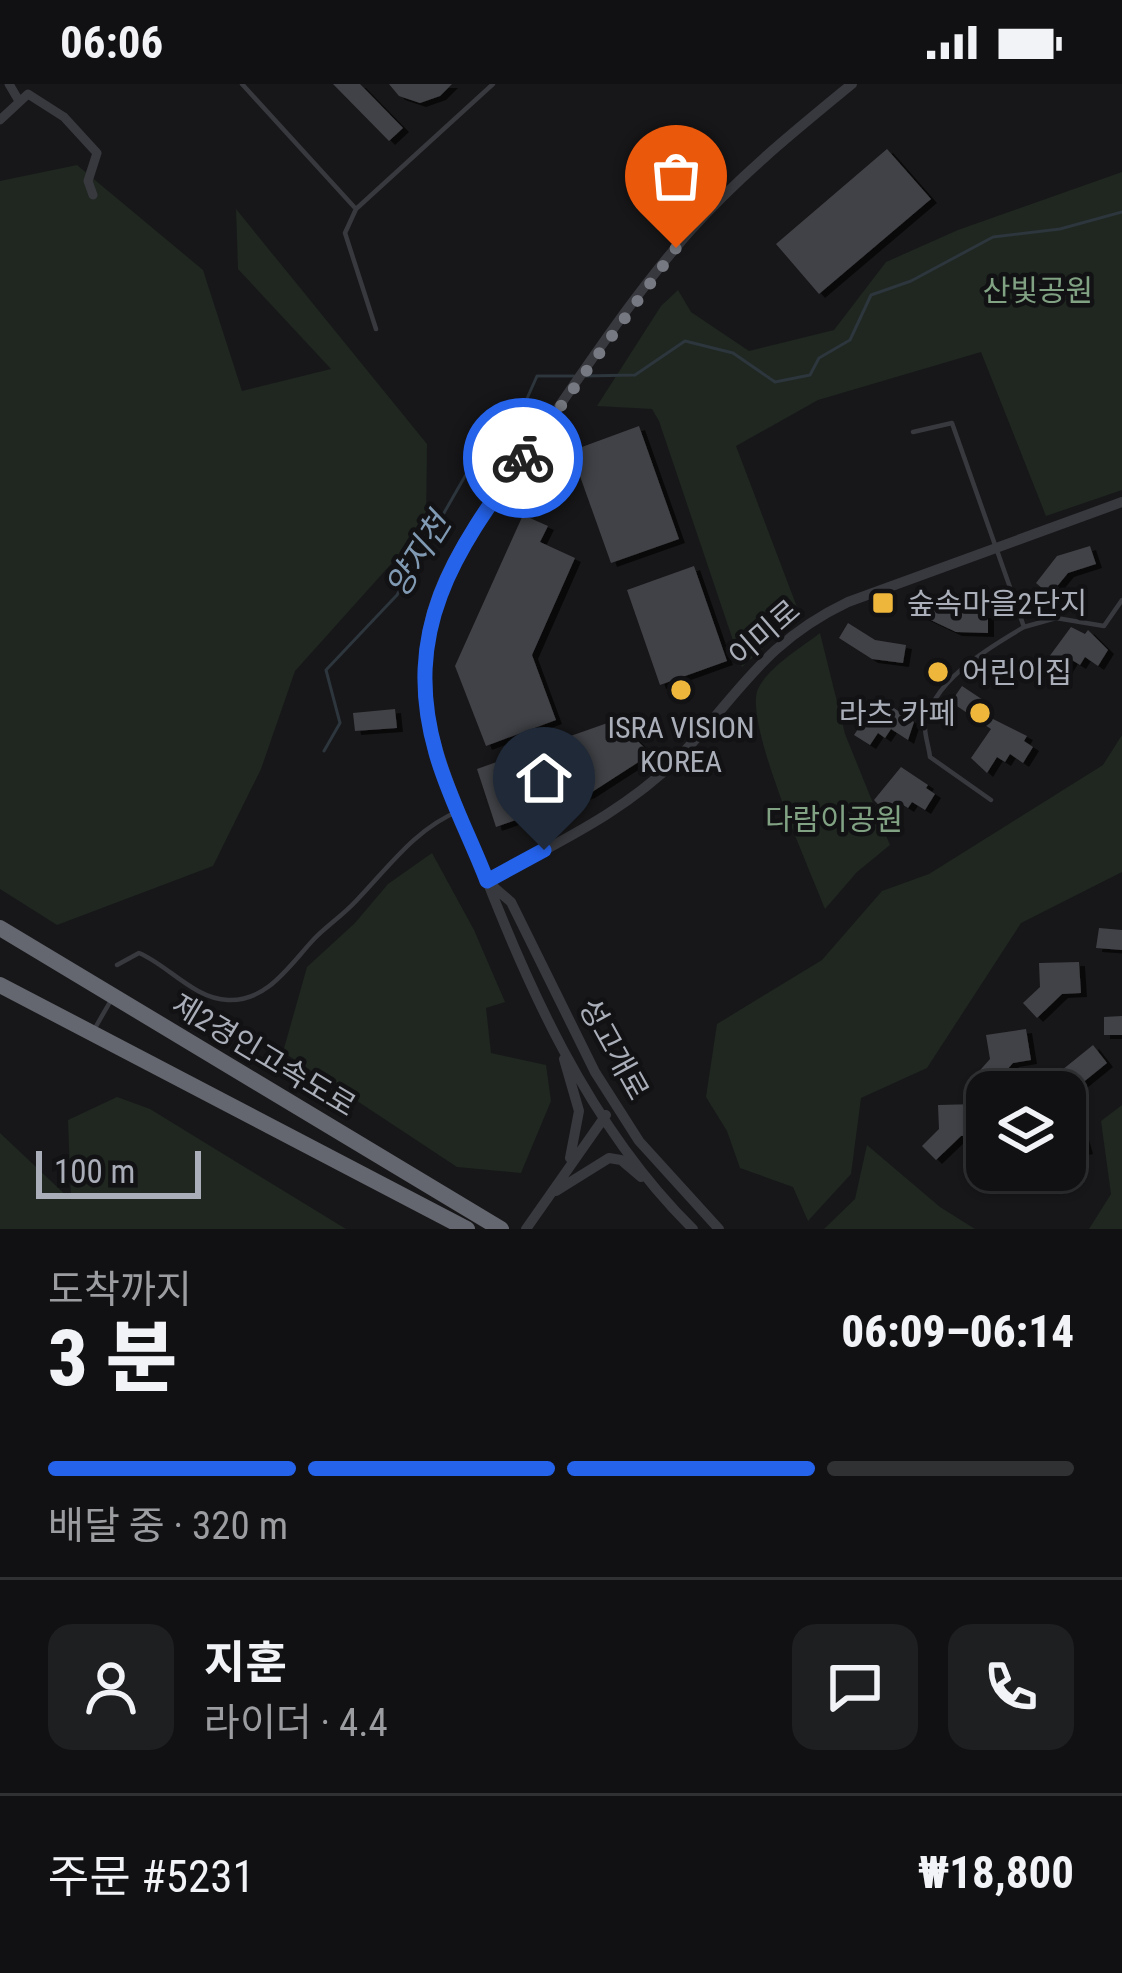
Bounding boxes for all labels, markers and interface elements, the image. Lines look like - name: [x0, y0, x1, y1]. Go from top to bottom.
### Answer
- text: 06:06: [60, 16, 163, 69]
- pin: [625, 125, 727, 248]
- icon: bag: [643, 143, 709, 209]
- park label: 산빛공원: [983, 273, 1093, 308]
- courier: [463, 398, 583, 518]
- icon: bike: [490, 425, 556, 491]
- water label: 양지천: [377, 503, 461, 604]
- place label: 숲속마을2단지: [907, 586, 1087, 621]
- marker: 숲속마을2단지: [870, 590, 896, 616]
- street label: 이미로: [721, 593, 807, 673]
- place label: 어린이집: [962, 655, 1072, 690]
- marker: 어린이집: [925, 659, 951, 685]
- marker: ISRA VISION KOREA: [668, 677, 694, 703]
- place label: 라츠 카페: [839, 696, 956, 731]
- marker: 라츠 카페: [967, 700, 993, 726]
- place label: ISRA VISION KOREA: [607, 710, 755, 779]
- pin: [493, 727, 595, 850]
- icon: home: [511, 745, 577, 811]
- park label: 다람이공원: [765, 802, 903, 837]
- street label: 제2경인고속도로: [166, 986, 362, 1124]
- street label: 성고개로: [572, 992, 656, 1106]
- map controls: [966, 1071, 1086, 1191]
- button: layers: [966, 1071, 1086, 1191]
- scale bar: [36, 1145, 201, 1198]
- text: 100 m: [54, 1152, 135, 1191]
- text: 도착까지: [48, 1267, 192, 1313]
- text: 06:09–06:14: [841, 1305, 1074, 1358]
- text: 3 분: [48, 1313, 177, 1404]
- text: 배달 중 · 320 m: [48, 1503, 288, 1549]
- button: person: [48, 1624, 174, 1750]
- button: chat: [792, 1624, 918, 1750]
- button: phone: [948, 1624, 1074, 1750]
- text: 지훈: [204, 1636, 287, 1689]
- text: 라이더 · 4.4: [204, 1700, 388, 1746]
- text: ₩18,800: [918, 1846, 1074, 1899]
- text: 주문 #5231: [48, 1850, 255, 1903]

